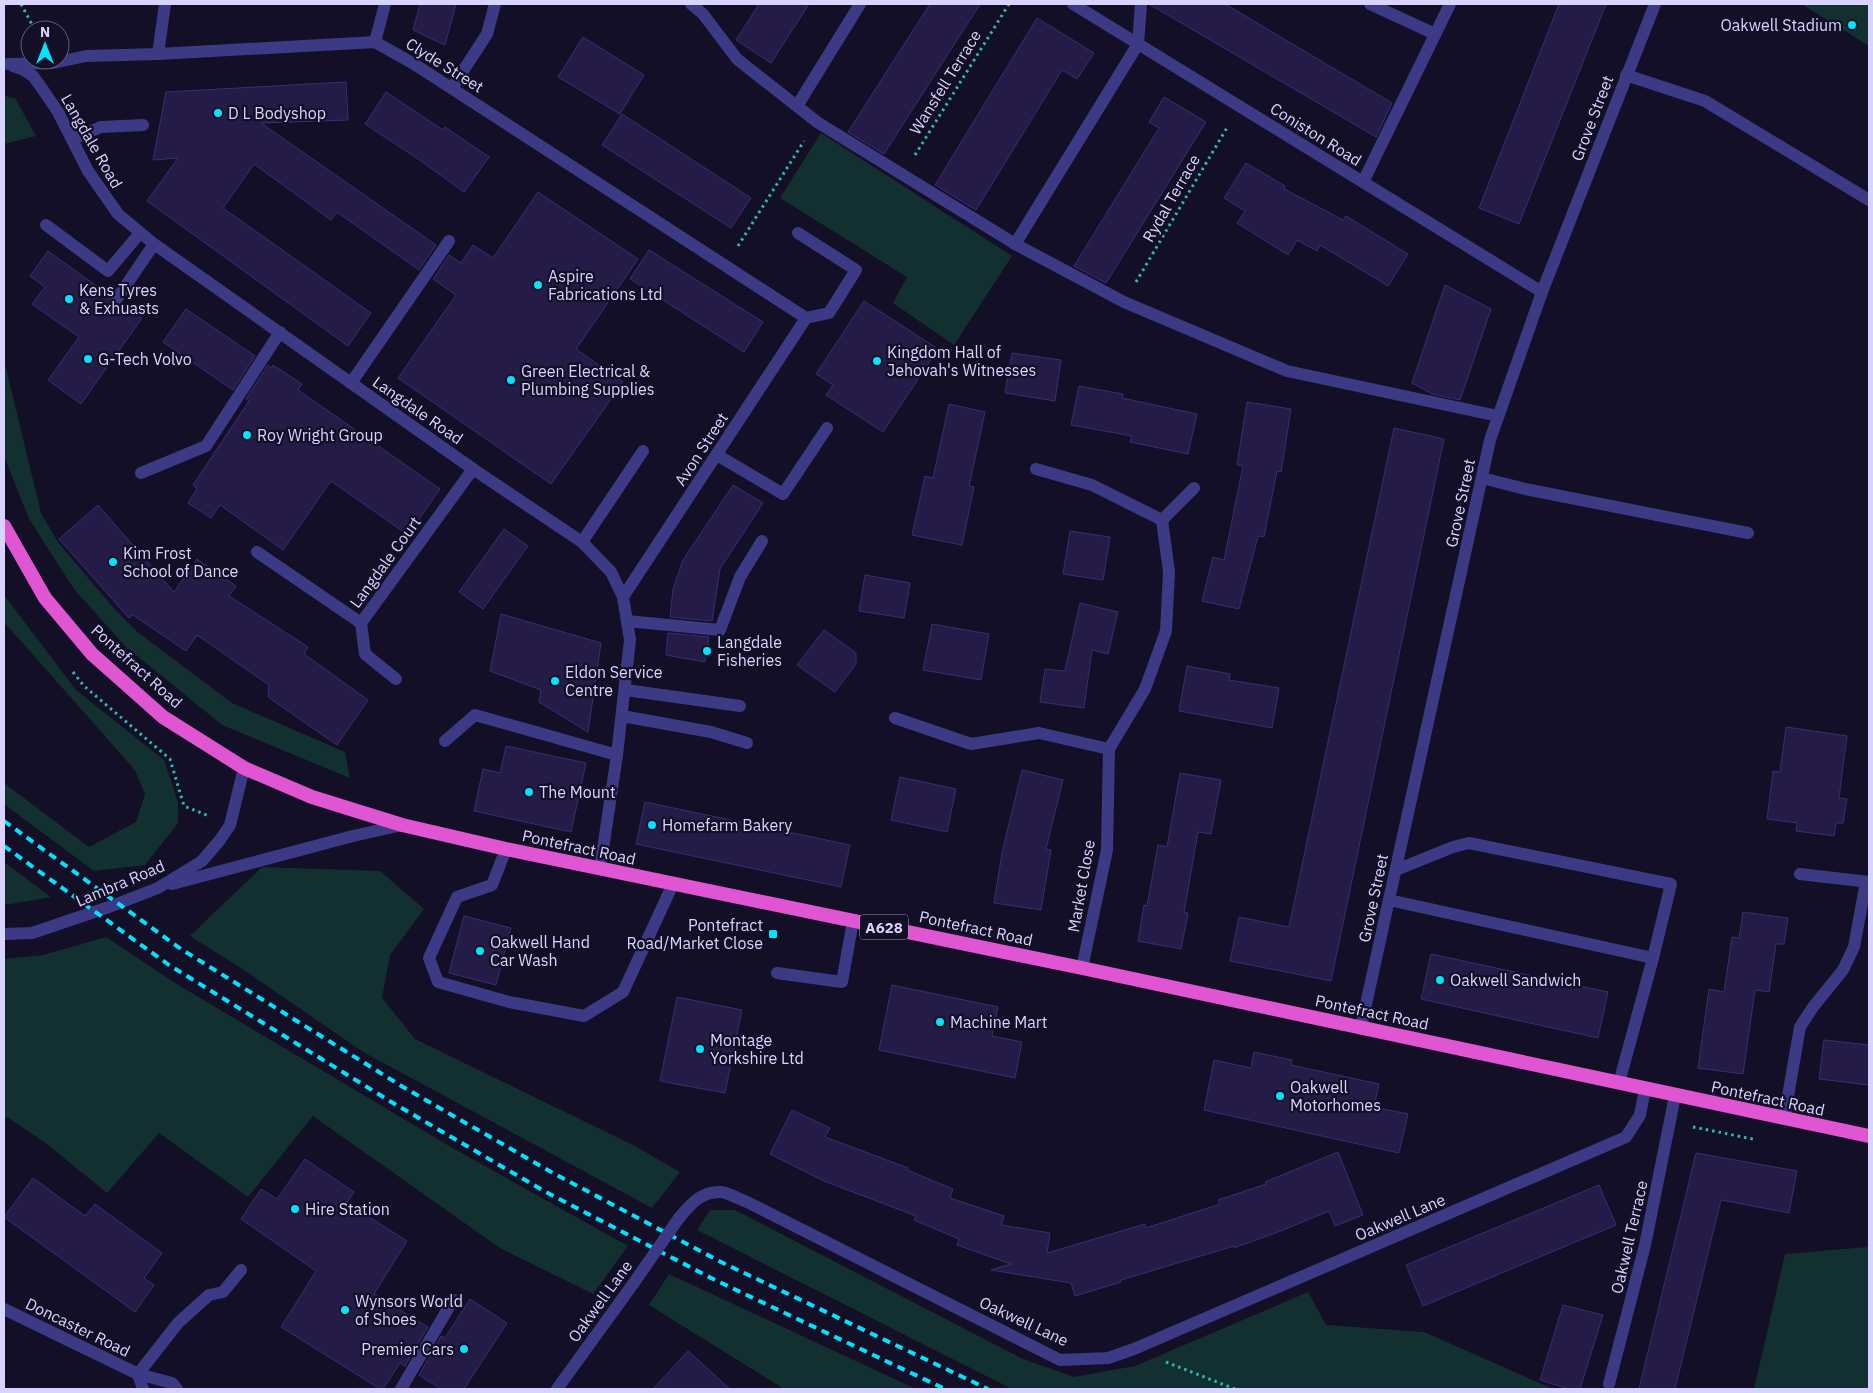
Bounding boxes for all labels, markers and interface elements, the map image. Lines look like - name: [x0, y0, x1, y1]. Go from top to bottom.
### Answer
- place label: Oakwell Stadium: [1721, 15, 1842, 35]
- marker: Oakwell Stadium: [1846, 19, 1858, 31]
- north arrow: [20, 20, 70, 70]
- text: N: [40, 23, 50, 41]
- street label: Wansfell Terrace: [905, 26, 985, 138]
- street label: Clyde Street: [402, 33, 488, 97]
- street label: Grove Street: [1567, 72, 1617, 164]
- street label: Langdale Road: [57, 90, 127, 192]
- street label: Coniston Road: [1267, 98, 1365, 170]
- place label: D L Bodyshop: [228, 103, 326, 123]
- marker: D L Bodyshop: [212, 107, 224, 119]
- street label: Rydal Terrace: [1138, 150, 1204, 245]
- place label: Aspire Fabrications Ltd: [548, 266, 663, 304]
- marker: Aspire Fabrications Ltd: [532, 279, 544, 291]
- place label: Kens Tyres & Exhuasts: [79, 280, 159, 318]
- marker: Kens Tyres & Exhuasts: [63, 293, 75, 305]
- place label: Kingdom Hall of Jehovah's Witnesses: [887, 342, 1036, 380]
- place label: G-Tech Volvo: [98, 349, 192, 369]
- marker: G-Tech Volvo: [82, 353, 94, 365]
- marker: Kingdom Hall of Jehovah's Witnesses: [871, 355, 883, 367]
- place label: Green Electrical & Plumbing Supplies: [521, 361, 655, 399]
- street label: Langdale Road: [369, 372, 467, 448]
- marker: Green Electrical & Plumbing Supplies: [505, 374, 517, 386]
- street label: Avon Street: [670, 409, 732, 489]
- place label: Roy Wright Group: [257, 425, 383, 445]
- marker: Roy Wright Group: [241, 429, 253, 441]
- street label: Grove Street: [1441, 457, 1479, 549]
- street label: Langdale Court: [345, 512, 425, 612]
- place label: Kim Frost School of Dance: [123, 543, 239, 581]
- marker: Kim Frost School of Dance: [107, 556, 119, 568]
- street label: Pontefract Road: [87, 620, 187, 712]
- place label: Langdale Fisheries: [717, 632, 782, 670]
- marker: Langdale Fisheries: [701, 645, 713, 657]
- place label: Eldon Service Centre: [565, 662, 663, 700]
- marker: Eldon Service Centre: [549, 675, 561, 687]
- place label: The Mount: [539, 782, 616, 802]
- marker: The Mount: [523, 786, 535, 798]
- place label: Homefarm Bakery: [662, 815, 792, 835]
- marker: Homefarm Bakery: [646, 819, 658, 831]
- street label: Pontefract Road: [520, 825, 638, 869]
- street label: Market Close: [1063, 838, 1099, 934]
- street label: Grove Street: [1354, 852, 1392, 944]
- street label: Lambra Road: [72, 855, 168, 911]
- street label: Pontefract Road: [917, 906, 1035, 950]
- road number: A628: [860, 914, 908, 940]
- place label: Pontefract Road/Market Close: [627, 915, 763, 953]
- marker: Pontefract Road/Market Close: [767, 928, 779, 940]
- place label: Oakwell Hand Car Wash: [490, 932, 590, 970]
- marker: Oakwell Hand Car Wash: [474, 945, 486, 957]
- place label: Oakwell Sandwich: [1450, 970, 1581, 990]
- marker: Oakwell Sandwich: [1434, 974, 1446, 986]
- street label: Pontefract Road: [1313, 990, 1431, 1034]
- place label: Machine Mart: [950, 1012, 1047, 1032]
- marker: Machine Mart: [934, 1016, 946, 1028]
- place label: Montage Yorkshire Ltd: [710, 1030, 804, 1068]
- marker: Montage Yorkshire Ltd: [694, 1043, 706, 1055]
- street label: Pontefract Road: [1709, 1076, 1827, 1120]
- place label: Oakwell Motorhomes: [1290, 1077, 1381, 1115]
- marker: Oakwell Motorhomes: [1274, 1090, 1286, 1102]
- street label: Oakwell Terrace: [1606, 1178, 1652, 1296]
- street label: Oakwell Lane: [1352, 1189, 1448, 1245]
- place label: Hire Station: [305, 1199, 390, 1219]
- marker: Hire Station: [289, 1203, 301, 1215]
- street label: Oakwell Lane: [564, 1256, 636, 1346]
- place label: Wynsors World of Shoes: [355, 1291, 463, 1329]
- street label: Oakwell Lane: [976, 1292, 1072, 1350]
- street label: Doncaster Road: [22, 1293, 134, 1361]
- marker: Wynsors World of Shoes: [339, 1304, 351, 1316]
- place label: Premier Cars: [361, 1339, 454, 1359]
- marker: Premier Cars: [458, 1343, 470, 1355]

